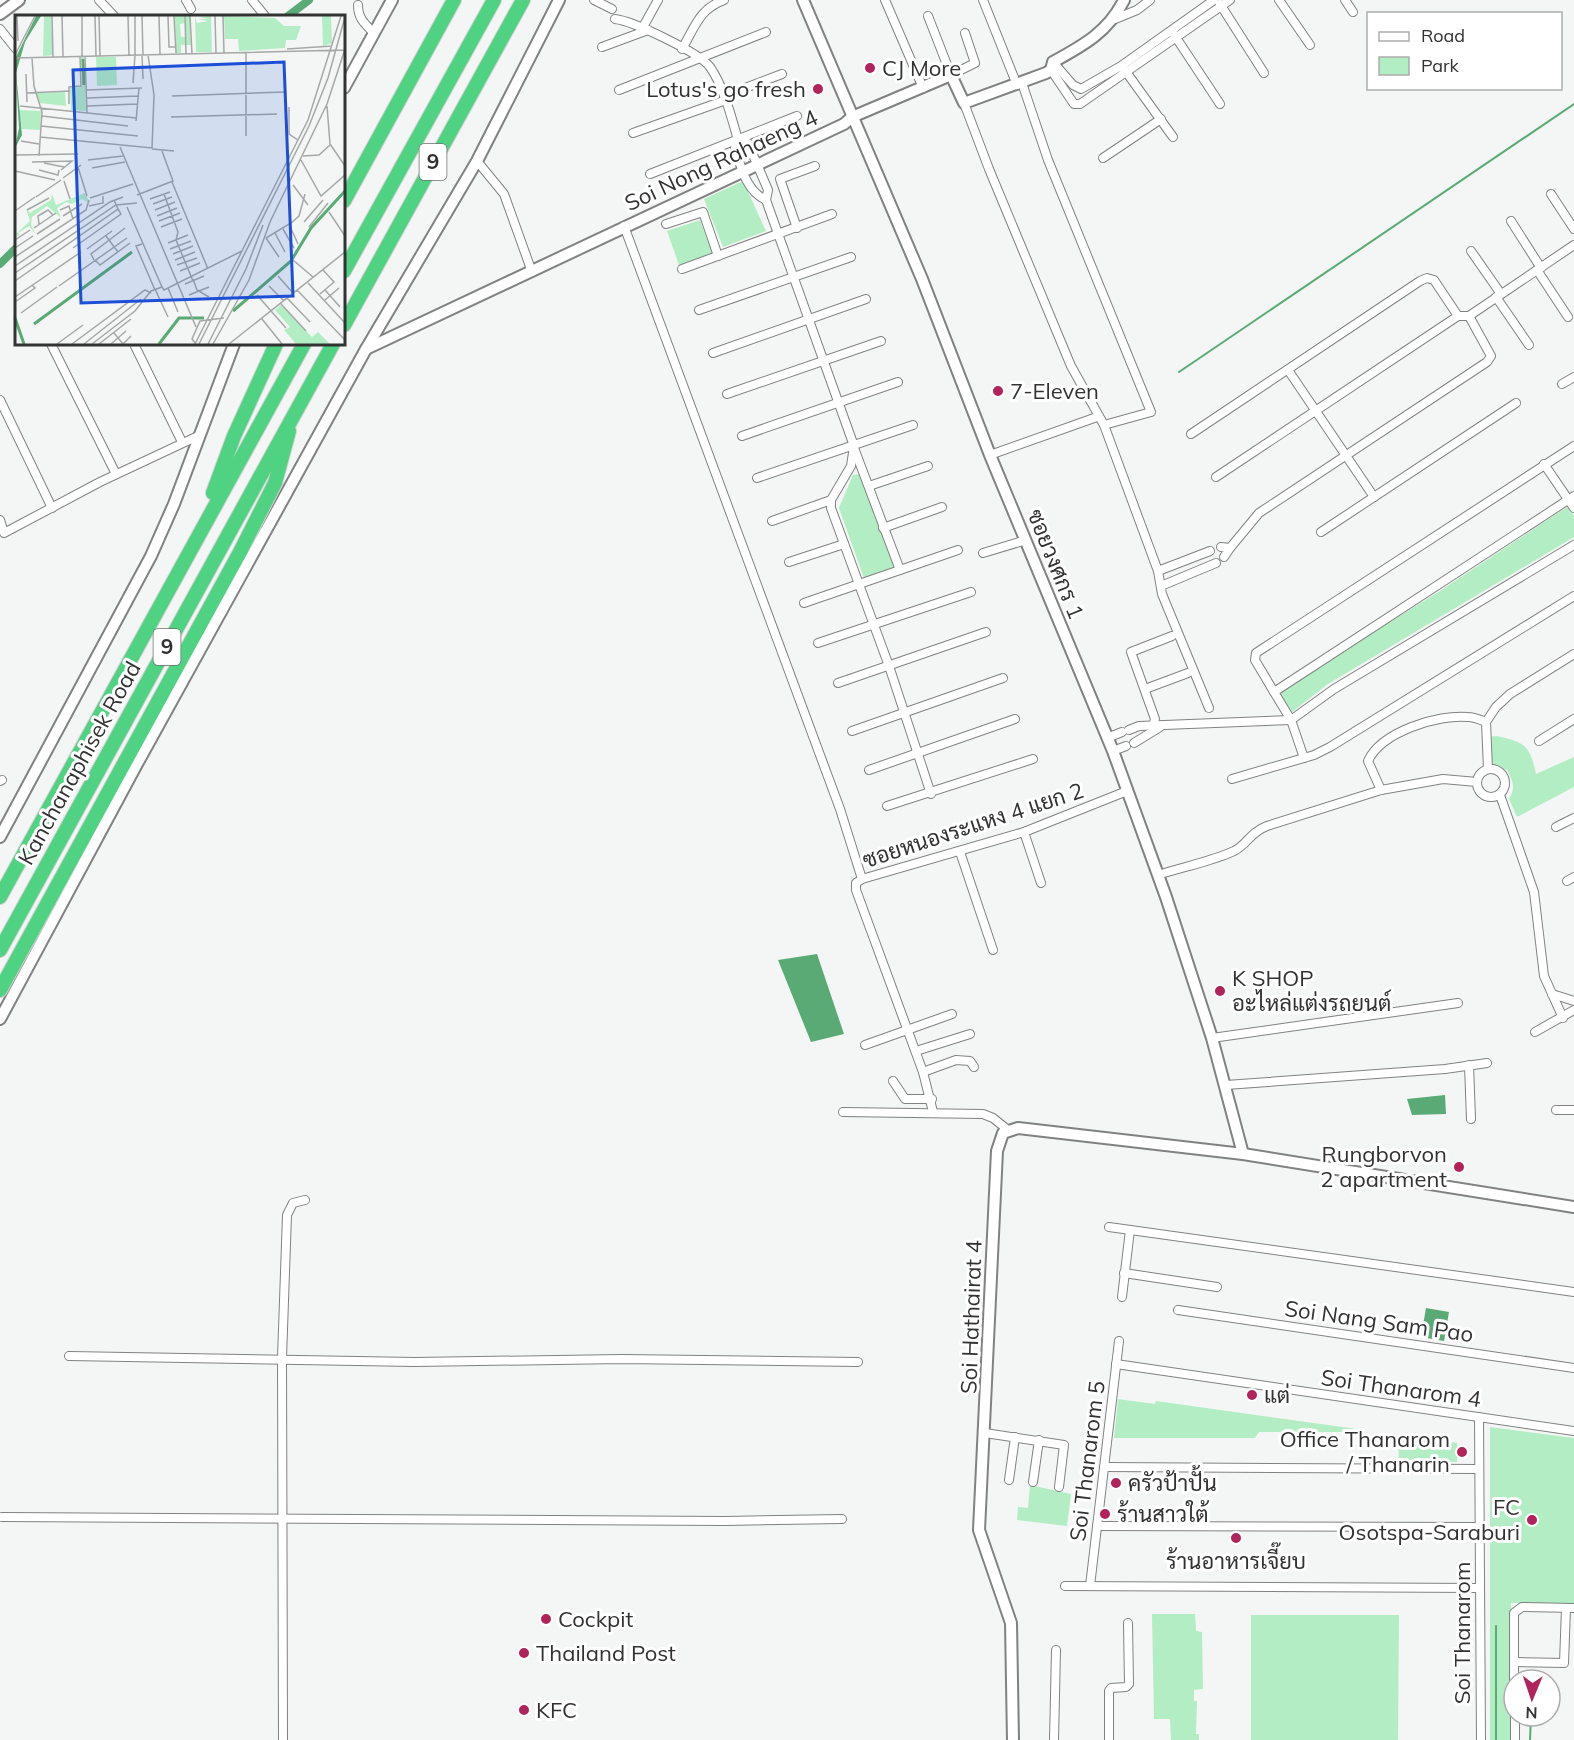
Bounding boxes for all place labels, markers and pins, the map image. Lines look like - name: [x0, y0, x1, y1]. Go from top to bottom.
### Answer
- place label: CJ More: [882, 54, 961, 82]
- marker: CJ More: [863, 61, 877, 75]
- place label: Lotus's go fresh: [646, 75, 806, 103]
- marker: Lotus's go fresh: [811, 82, 825, 96]
- place label: 7-Eleven: [1010, 377, 1099, 405]
- marker: 7-Eleven: [991, 384, 1005, 398]
- place label: K SHOP อะไหล่แต่งรถยนต์: [1232, 964, 1391, 1017]
- marker: K SHOP อะไหล่แต่งรถยนต์: [1213, 984, 1227, 998]
- place label: Rungborvon 2 apartment: [1320, 1140, 1447, 1193]
- marker: Rungborvon 2 apartment: [1452, 1160, 1466, 1174]
- place label: แต่: [1264, 1381, 1290, 1409]
- marker: แต่: [1245, 1388, 1259, 1402]
- place label: Office Thanarom / Thanarin: [1280, 1425, 1450, 1478]
- marker: Office Thanarom / Thanarin: [1455, 1445, 1469, 1459]
- place label: ครัวป้าปั้น: [1128, 1465, 1217, 1497]
- marker: ครัวป้าปั้น: [1109, 1476, 1123, 1490]
- place label: FC Osotspa-Saraburi: [1339, 1493, 1520, 1546]
- place label: ร้านสาวใต้: [1117, 1500, 1209, 1528]
- marker: ร้านสาวใต้: [1098, 1507, 1112, 1521]
- marker: FC Osotspa-Saraburi: [1525, 1513, 1539, 1527]
- marker: ร้านอาหารเจี๊ยบ: [1229, 1531, 1243, 1545]
- place label: ร้านอาหารเจี๊ยบ: [1166, 1542, 1306, 1575]
- place label: Cockpit: [558, 1605, 633, 1633]
- marker: Cockpit: [539, 1612, 553, 1626]
- place label: Thailand Post: [536, 1639, 676, 1667]
- marker: Thailand Post: [517, 1646, 531, 1660]
- place label: KFC: [536, 1696, 577, 1724]
- marker: KFC: [517, 1703, 531, 1717]

